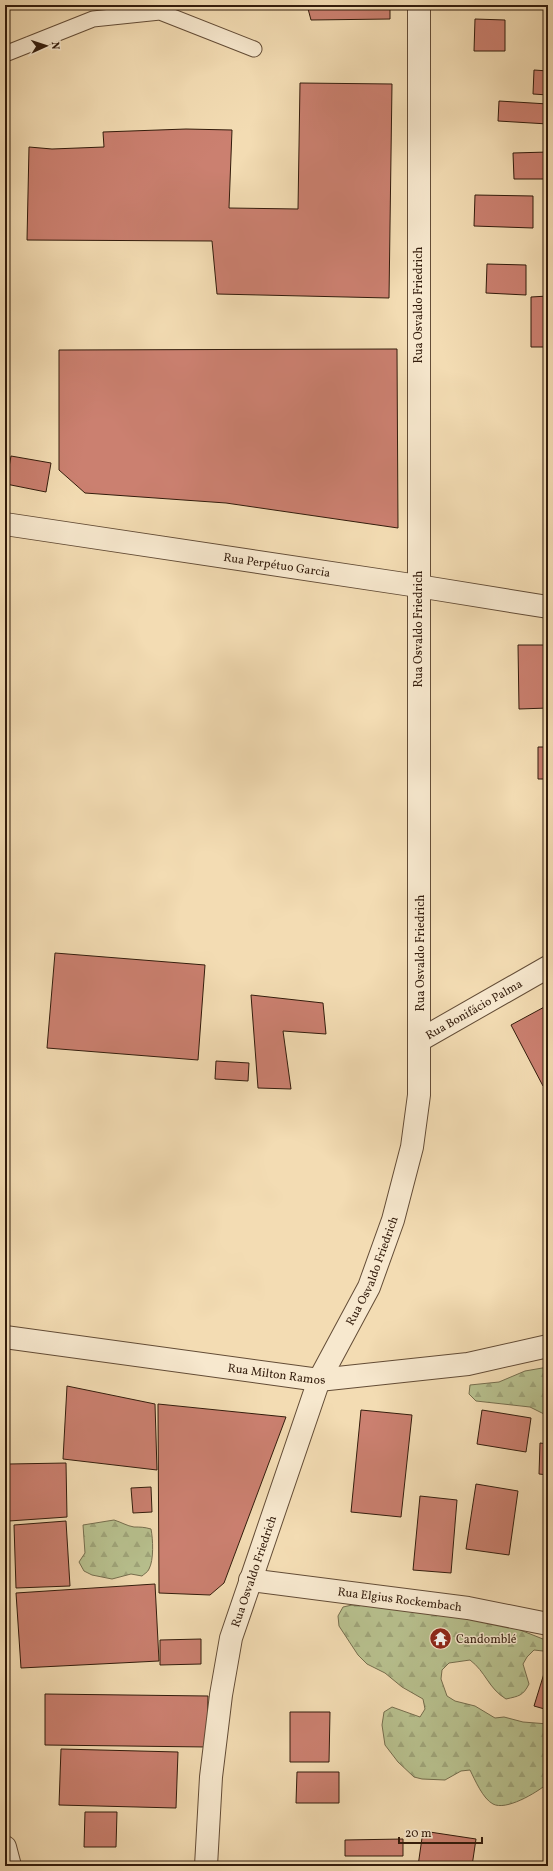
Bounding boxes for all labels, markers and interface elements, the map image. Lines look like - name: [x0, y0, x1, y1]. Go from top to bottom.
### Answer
- north arrow: [26, 26, 66, 66]
- text: N: [47, 41, 62, 50]
- street label: Rua Osvaldo Friedrich: [411, 247, 427, 363]
- street label: Rua Perpétuo Garcia: [222, 550, 331, 582]
- street label: Rua Osvaldo Friedrich: [411, 571, 427, 687]
- street label: Rua Osvaldo Friedrich: [413, 895, 429, 1011]
- street label: Rua Bonifácio Palma: [423, 976, 526, 1044]
- street label: Rua Osvaldo Friedrich: [343, 1214, 403, 1329]
- street label: Rua Milton Ramos: [227, 1361, 326, 1389]
- street label: Rua Osvaldo Friedrich: [228, 1514, 281, 1630]
- street label: Rua Elgius Rockembach: [337, 1584, 463, 1616]
- temple icon: Candomblé: [428, 1626, 454, 1652]
- place label: Candomblé: [456, 1632, 517, 1648]
- scale bar: [399, 1819, 482, 1845]
- text: 20 m: [405, 1826, 432, 1842]

